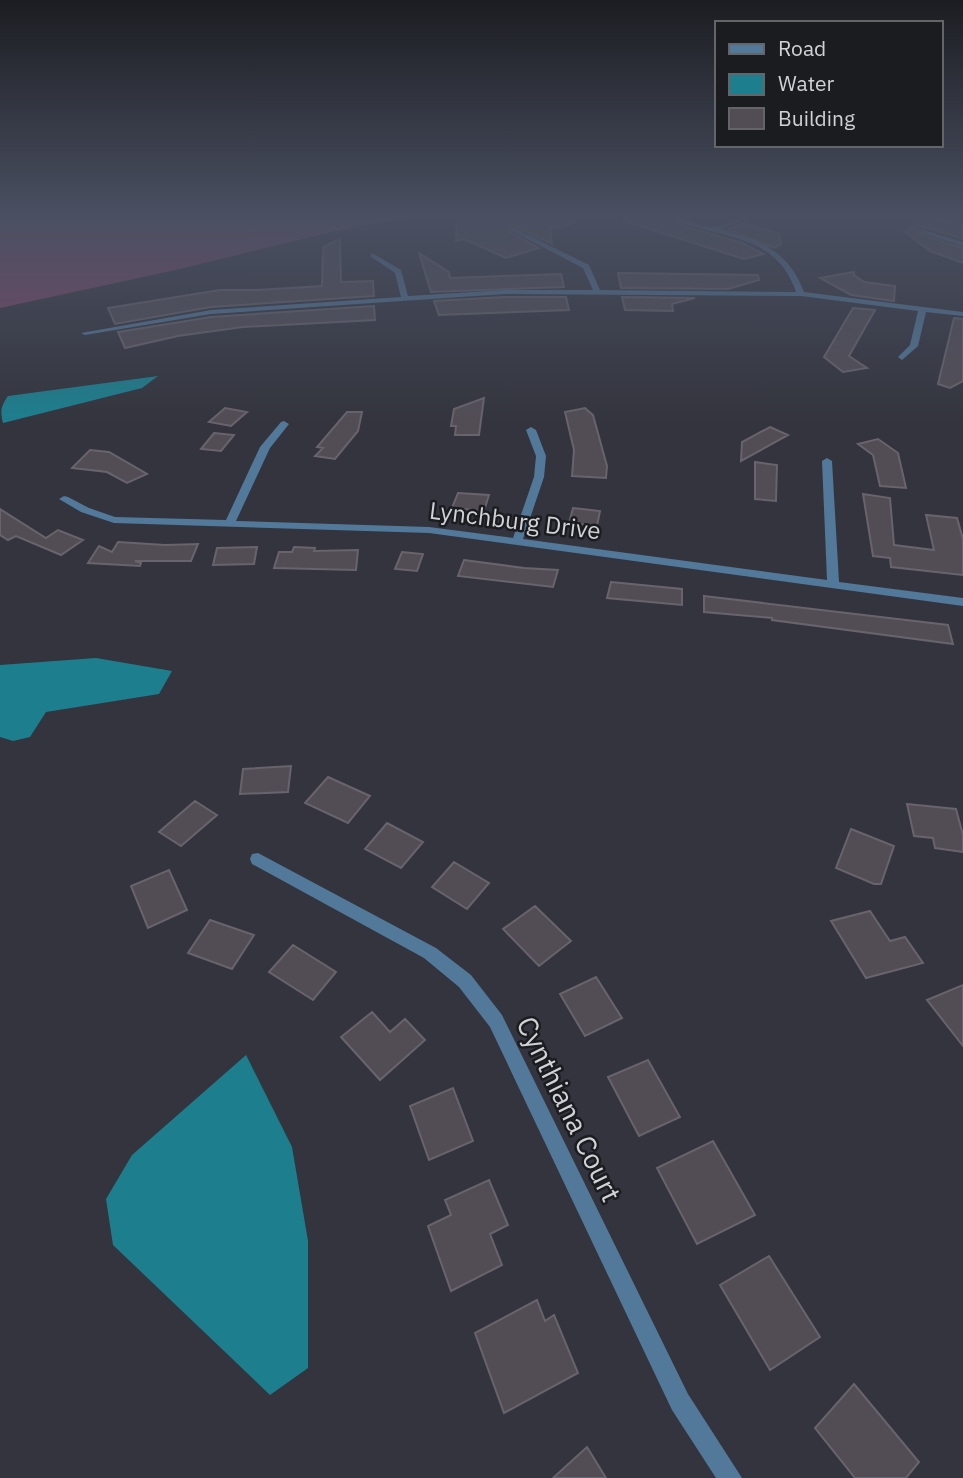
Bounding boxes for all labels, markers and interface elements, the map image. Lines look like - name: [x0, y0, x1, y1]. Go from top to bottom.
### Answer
- legend: [715, 21, 942, 147]
- text: Road: [778, 34, 826, 62]
- text: Water: [778, 69, 835, 97]
- text: Building: [778, 104, 855, 132]
- street label: Lynchburg Drive: [428, 494, 603, 546]
- street label: Cynthiana Court: [509, 1010, 630, 1207]

